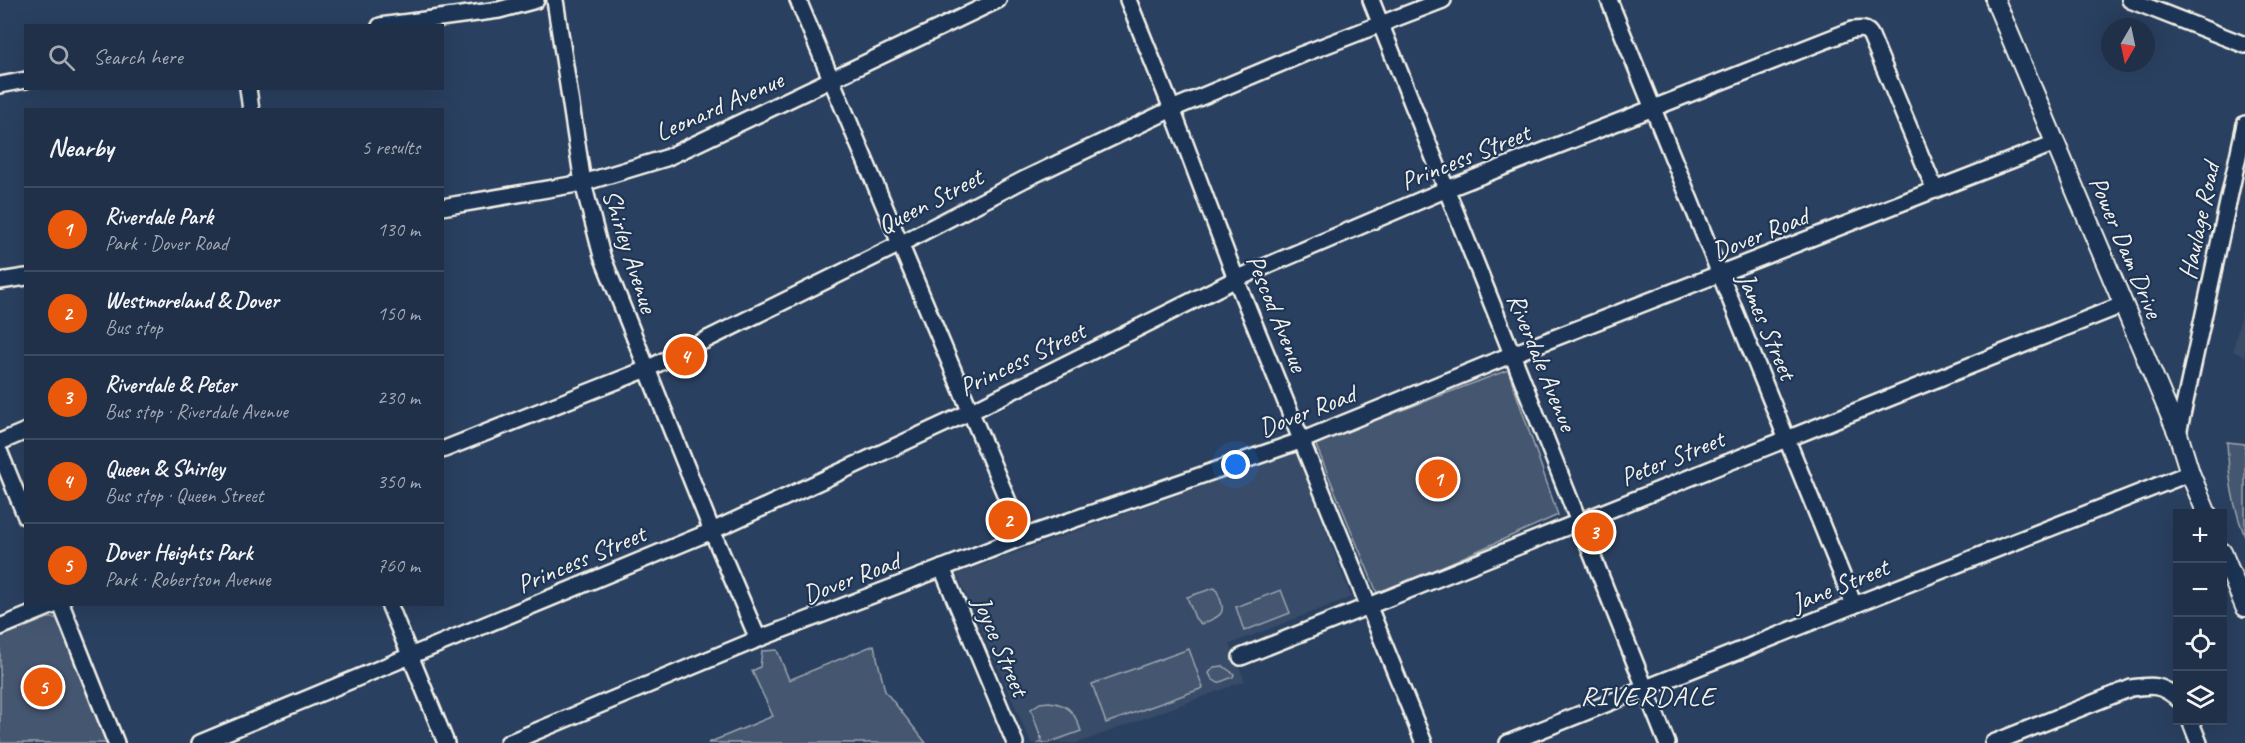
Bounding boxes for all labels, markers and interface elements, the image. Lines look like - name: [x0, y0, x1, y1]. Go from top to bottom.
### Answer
- north arrow: [2101, 18, 2155, 72]
- search box: [24, 24, 444, 90]
- icon: search: [45, 41, 78, 74]
- text: Search here: [93, 43, 183, 71]
- street label: Leonard Avenue: [650, 63, 790, 149]
- street label: Princess Street: [1396, 115, 1537, 198]
- text: Nearby: [48, 131, 113, 164]
- text: 5 results: [361, 135, 420, 160]
- street label: Haulage Road: [2171, 156, 2228, 282]
- street label: Queen Street: [872, 159, 990, 242]
- street label: Power Dam Drive: [2081, 171, 2171, 324]
- street label: Shirley Avenue: [595, 185, 666, 318]
- street label: Dover Road: [1707, 198, 1817, 268]
- text: Riverdale Park: [105, 203, 213, 231]
- text: 1: [63, 217, 72, 242]
- text: 130 m: [377, 217, 420, 242]
- text: Park · Dover Road: [105, 231, 228, 256]
- street label: Pescod Avenue: [1239, 250, 1316, 378]
- street label: James Street: [1729, 266, 1805, 387]
- text: Westmoreland & Dover: [105, 287, 279, 315]
- street label: Riverdale Avenue: [1499, 288, 1585, 438]
- text: 2: [63, 301, 72, 326]
- text: 150 m: [377, 301, 420, 326]
- street label: Princess Street: [953, 313, 1093, 404]
- text: Bus stop: [105, 315, 163, 340]
- pin: 4: [666, 334, 704, 378]
- text: Riverdale & Peter: [105, 371, 236, 399]
- street label: Dover Road: [1254, 376, 1364, 445]
- text: 3: [63, 385, 72, 410]
- text: 230 m: [377, 385, 420, 410]
- text: Bus stop · Riverdale Avenue: [105, 399, 288, 424]
- street label: Peter Street: [1615, 421, 1731, 494]
- your location: [1221, 450, 1250, 479]
- text: Queen & Shirley: [105, 455, 225, 483]
- pin: 1: [1418, 456, 1458, 502]
- text: 4: [63, 469, 72, 494]
- text: 350 m: [377, 469, 420, 494]
- text: Bus stop · Queen Street: [105, 483, 263, 508]
- pin: 2: [988, 498, 1028, 542]
- map controls: [2173, 509, 2227, 725]
- button: +: [2173, 509, 2227, 563]
- pin: 3: [1574, 510, 1614, 554]
- street label: Princess Street: [512, 516, 652, 601]
- text: Dover Heights Park: [105, 539, 252, 567]
- street label: Dover Road: [798, 543, 908, 612]
- street label: Jane Street: [1785, 550, 1896, 620]
- text: 5: [63, 553, 72, 578]
- text: 760 m: [377, 553, 420, 578]
- button: −: [2173, 563, 2227, 617]
- text: Park · Robertson Avenue: [105, 567, 271, 592]
- street label: Joyce Street: [964, 589, 1038, 703]
- button: locate: [2173, 617, 2227, 671]
- pin: 5: [24, 664, 63, 710]
- button: layers: [2173, 671, 2227, 725]
- district label: RIVERDALE: [1581, 679, 1718, 713]

